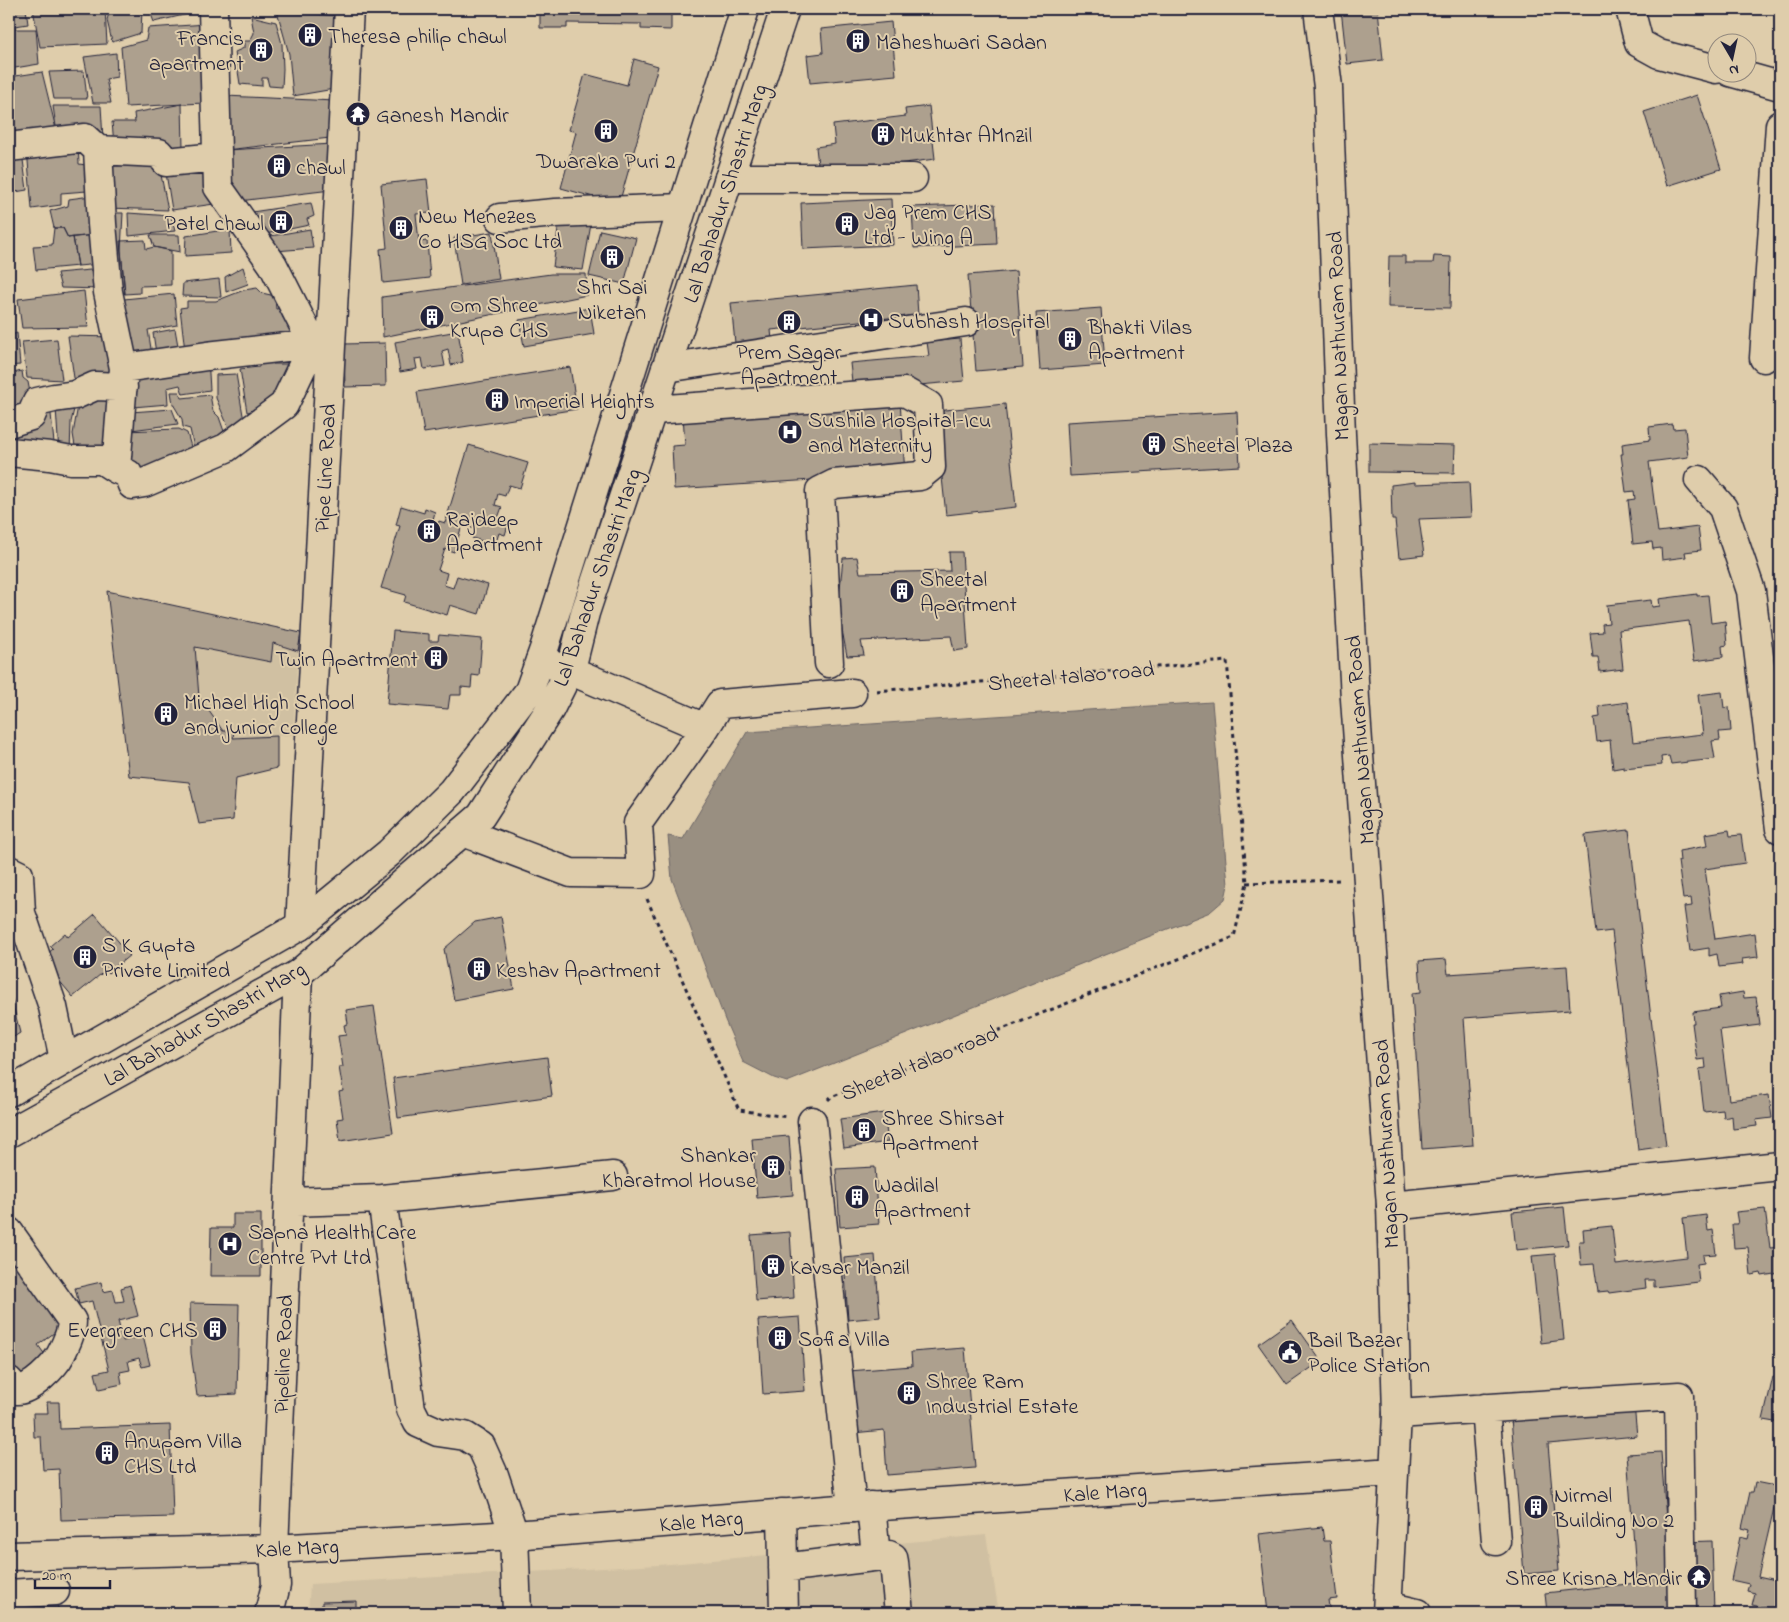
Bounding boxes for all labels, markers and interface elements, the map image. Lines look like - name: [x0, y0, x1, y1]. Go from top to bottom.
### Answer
- building icon: Theresa philip chawl: [297, 22, 323, 48]
- place label: Theresa philip chawl: [328, 22, 507, 54]
- place label: Francis apartment: [149, 24, 245, 81]
- building icon: Maheshwari Sadan: [845, 28, 871, 54]
- place label: Maheshwari Sadan: [876, 28, 1047, 60]
- north arrow: [1706, 32, 1756, 82]
- building icon: Francis apartment: [248, 37, 274, 63]
- text: N: [1727, 58, 1740, 80]
- street label: Lal Bahadur Shastri Marg: [676, 80, 778, 308]
- temple icon: Ganesh Mandir: [345, 101, 371, 127]
- place label: Ganesh Mandir: [376, 101, 509, 133]
- building icon: Dwaraka Puri 2: [593, 118, 619, 144]
- building icon: Mukhtar AMnzil: [870, 121, 896, 147]
- place label: Mukhtar AMnzil: [900, 121, 1032, 153]
- place label: Dwaraka Puri 2: [535, 147, 676, 179]
- building icon: chawl: [266, 153, 292, 179]
- place label: chawl: [296, 153, 346, 185]
- place label: Jag Prem CHS Ltd - Wing A: [864, 198, 992, 256]
- place label: New Menezes Co HSG Soc Ltd: [418, 202, 562, 259]
- place label: Patel chawl: [164, 209, 264, 241]
- building icon: Patel chawl: [268, 209, 294, 235]
- building icon: Jag Prem CHS Ltd - Wing A: [834, 211, 860, 237]
- building icon: New Menezes Co HSG Soc Ltd: [388, 215, 414, 241]
- street label: Magan Nathuram Road: [1320, 231, 1361, 441]
- building icon: Shri Sai Niketan: [599, 244, 625, 270]
- place label: Shri Sai Niketan: [577, 273, 647, 330]
- place label: Om Shree Krupa CHS: [450, 291, 548, 348]
- building icon: Om Shree Krupa CHS: [419, 304, 445, 330]
- hospital icon: Subhash Hospital: [858, 307, 884, 333]
- place label: Subhash Hospital: [888, 307, 1049, 339]
- building icon: Prem Sagar Apartment: [776, 309, 802, 335]
- place label: Bhakti Vilas Apartment: [1087, 313, 1192, 370]
- building icon: Bhakti Vilas Apartment: [1057, 326, 1083, 352]
- place label: Prem Sagar Apartment: [736, 338, 842, 395]
- building icon: Imperial Heights: [484, 387, 510, 413]
- place label: Imperial Heights: [514, 387, 655, 420]
- street label: Pipe Line Road: [308, 403, 346, 533]
- place label: Sushila Hospital-Icu and Maternity: [808, 406, 991, 464]
- hospital icon: Sushila Hospital-Icu and Maternity: [777, 419, 803, 445]
- building icon: Sheetal Plaza: [1141, 431, 1167, 457]
- place label: Sheetal Plaza: [1172, 431, 1293, 463]
- street label: Lal Bahadur Shastri Marg: [546, 465, 652, 692]
- place label: Rajdeep Apartment: [446, 505, 543, 562]
- building icon: Rajdeep Apartment: [416, 518, 442, 544]
- place label: Sheetal Apartment: [920, 565, 1017, 622]
- building icon: Sheetal Apartment: [889, 578, 915, 604]
- street label: Magan Nathuram Road: [1339, 634, 1386, 845]
- place label: Twin Apartment: [275, 645, 419, 677]
- building icon: Twin Apartment: [423, 645, 449, 671]
- street label: Sheetal talao road: [987, 655, 1156, 701]
- place label: Michael High School and junior college: [184, 688, 354, 746]
- building icon: Michael High School and junior college: [153, 701, 179, 727]
- place label: S K Gupta Private Limited: [102, 931, 230, 988]
- building icon: S K Gupta Private Limited: [72, 944, 98, 970]
- street label: Lal Bahadur Shastri Marg: [98, 955, 313, 1098]
- building icon: Keshav Apartment: [466, 956, 492, 982]
- place label: Keshav Apartment: [496, 956, 661, 988]
- street label: Sheetal talao road: [837, 1019, 1004, 1111]
- street label: Magan Nathuram Road: [1367, 1038, 1410, 1249]
- place label: Shree Shirsat Apartment: [882, 1104, 1005, 1161]
- building icon: Shree Shirsat Apartment: [851, 1117, 877, 1143]
- place label: Shankar Kharatmol House: [602, 1141, 756, 1198]
- building icon: Shankar Kharatmol House: [760, 1154, 786, 1180]
- place label: Wadilal Apartment: [874, 1171, 971, 1228]
- building icon: Wadilal Apartment: [844, 1184, 870, 1210]
- place label: Sapna Health Care Centre Pvt Ltd: [248, 1218, 417, 1275]
- hospital icon: Sapna Health Care Centre Pvt Ltd: [217, 1231, 243, 1257]
- building icon: Kavsar Manzil: [760, 1253, 786, 1279]
- place label: Kavsar Manzil: [790, 1253, 909, 1285]
- street label: Pipeline Road: [267, 1294, 303, 1414]
- place label: Evergreen CHS: [67, 1316, 198, 1349]
- building icon: Evergreen CHS: [202, 1316, 228, 1342]
- building icon: Sofia Villa: [767, 1325, 793, 1351]
- place label: Sofia Villa: [798, 1325, 890, 1357]
- place label: Bail Bazar Police Station: [1307, 1326, 1430, 1383]
- public building icon: Bail Bazar Police Station: [1277, 1339, 1303, 1365]
- place label: Shree Ram Industrial Estate: [926, 1367, 1079, 1424]
- building icon: Shree Ram Industrial Estate: [896, 1380, 922, 1406]
- place label: Anupam Villa CHS Ltd: [124, 1427, 242, 1484]
- building icon: Anupam Villa CHS Ltd: [94, 1440, 120, 1466]
- street label: Kale Marg: [1062, 1475, 1148, 1514]
- place label: Nirmal Building No 2: [1553, 1481, 1674, 1539]
- building icon: Nirmal Building No 2: [1523, 1494, 1549, 1520]
- street label: Kale Marg: [658, 1503, 744, 1544]
- street label: Kale Marg: [255, 1532, 340, 1569]
- scale bar: [35, 1557, 110, 1589]
- place label: Shree Krisna Mandir: [1505, 1564, 1682, 1596]
- temple icon: Shree Krisna Mandir: [1686, 1564, 1712, 1590]
- text: 20 m: [42, 1565, 72, 1587]

